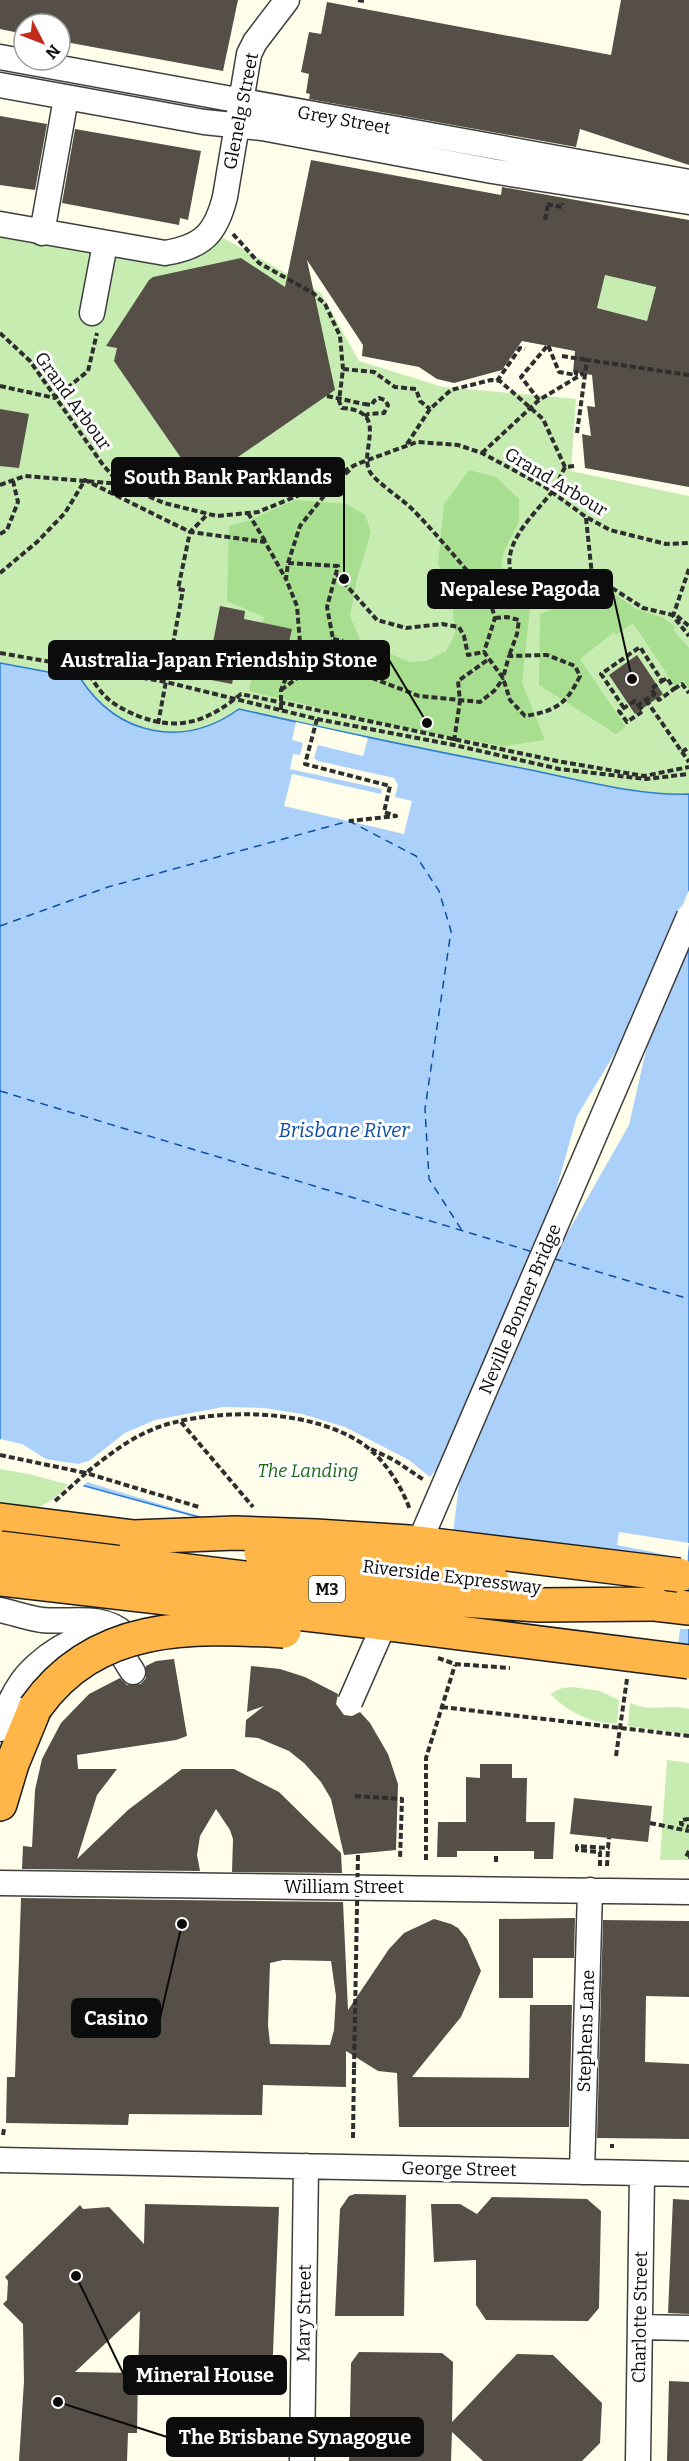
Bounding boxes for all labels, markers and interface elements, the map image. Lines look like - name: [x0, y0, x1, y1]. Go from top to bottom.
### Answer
- north arrow: [12, 12, 72, 72]
- text: N: [42, 41, 64, 63]
- street label: Glenelg Street: [219, 50, 263, 171]
- street label: Grey Street: [296, 101, 393, 139]
- street label: Grand Arbour: [30, 348, 116, 454]
- street label: Grand Arbour: [501, 443, 611, 521]
- callout: South Bank Parklands: [112, 458, 344, 496]
- text: South Bank Parklands: [124, 465, 332, 489]
- callout: Nepalese Pagoda: [428, 570, 612, 608]
- text: Nepalese Pagoda: [440, 577, 600, 601]
- callout: Australia-Japan Friendship Stone: [49, 641, 389, 679]
- text: Australia-Japan Friendship Stone: [61, 648, 377, 672]
- water label: Brisbane River: [279, 1118, 410, 1142]
- street label: Neville Bonner Bridge: [474, 1221, 566, 1397]
- park label: The Landing: [258, 1460, 358, 1482]
- street label: Riverside Expressway: [361, 1555, 543, 1599]
- road number: M3: [309, 1576, 345, 1602]
- street label: William Street: [284, 1876, 404, 1898]
- street label: Stephens Lane: [573, 1969, 599, 2093]
- callout: Casino: [72, 1999, 160, 2037]
- text: Casino: [84, 2006, 148, 2030]
- street label: George Street: [401, 2157, 517, 2181]
- street label: Charlotte Street: [628, 2250, 652, 2383]
- street label: Mary Street: [292, 2263, 316, 2362]
- callout: Mineral House: [124, 2356, 286, 2394]
- text: Mineral House: [136, 2363, 274, 2387]
- callout: The Brisbane Synagogue: [167, 2418, 423, 2456]
- text: The Brisbane Synagogue: [179, 2425, 411, 2449]

